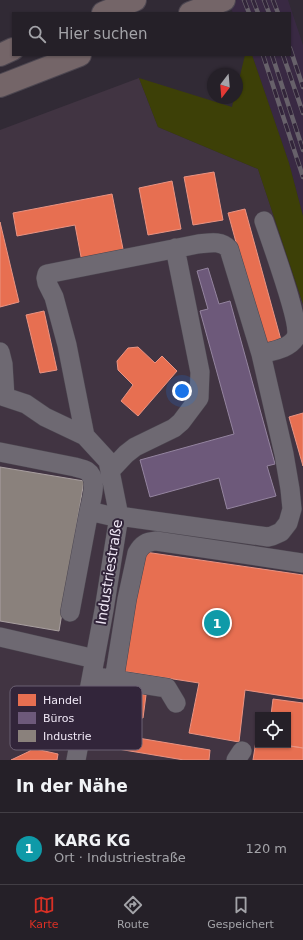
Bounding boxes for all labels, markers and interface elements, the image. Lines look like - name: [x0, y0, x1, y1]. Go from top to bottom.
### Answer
- search box: [12, 12, 291, 56]
- icon: search: [26, 23, 48, 45]
- text: Hier suchen: [58, 25, 147, 43]
- north arrow: [207, 68, 243, 104]
- your location: [172, 381, 192, 401]
- street label: Industriestraße: [93, 518, 125, 626]
- pin: 1: [204, 608, 230, 638]
- legend: [10, 686, 142, 750]
- text: Handel: [43, 694, 82, 707]
- text: Büros: [43, 712, 75, 725]
- map controls: [255, 712, 291, 748]
- button: locate: [255, 712, 291, 748]
- text: Industrie: [43, 730, 92, 743]
- text: In der Nähe: [16, 776, 128, 796]
- text: KARG KG: [54, 832, 130, 850]
- text: 1: [24, 841, 34, 856]
- text: 120 m: [245, 841, 287, 856]
- text: Ort · Industriestraße: [54, 850, 186, 865]
- tab: Karte: [29, 894, 59, 931]
- tab: Route: [117, 894, 149, 931]
- tab: Gespeichert: [207, 894, 274, 931]

